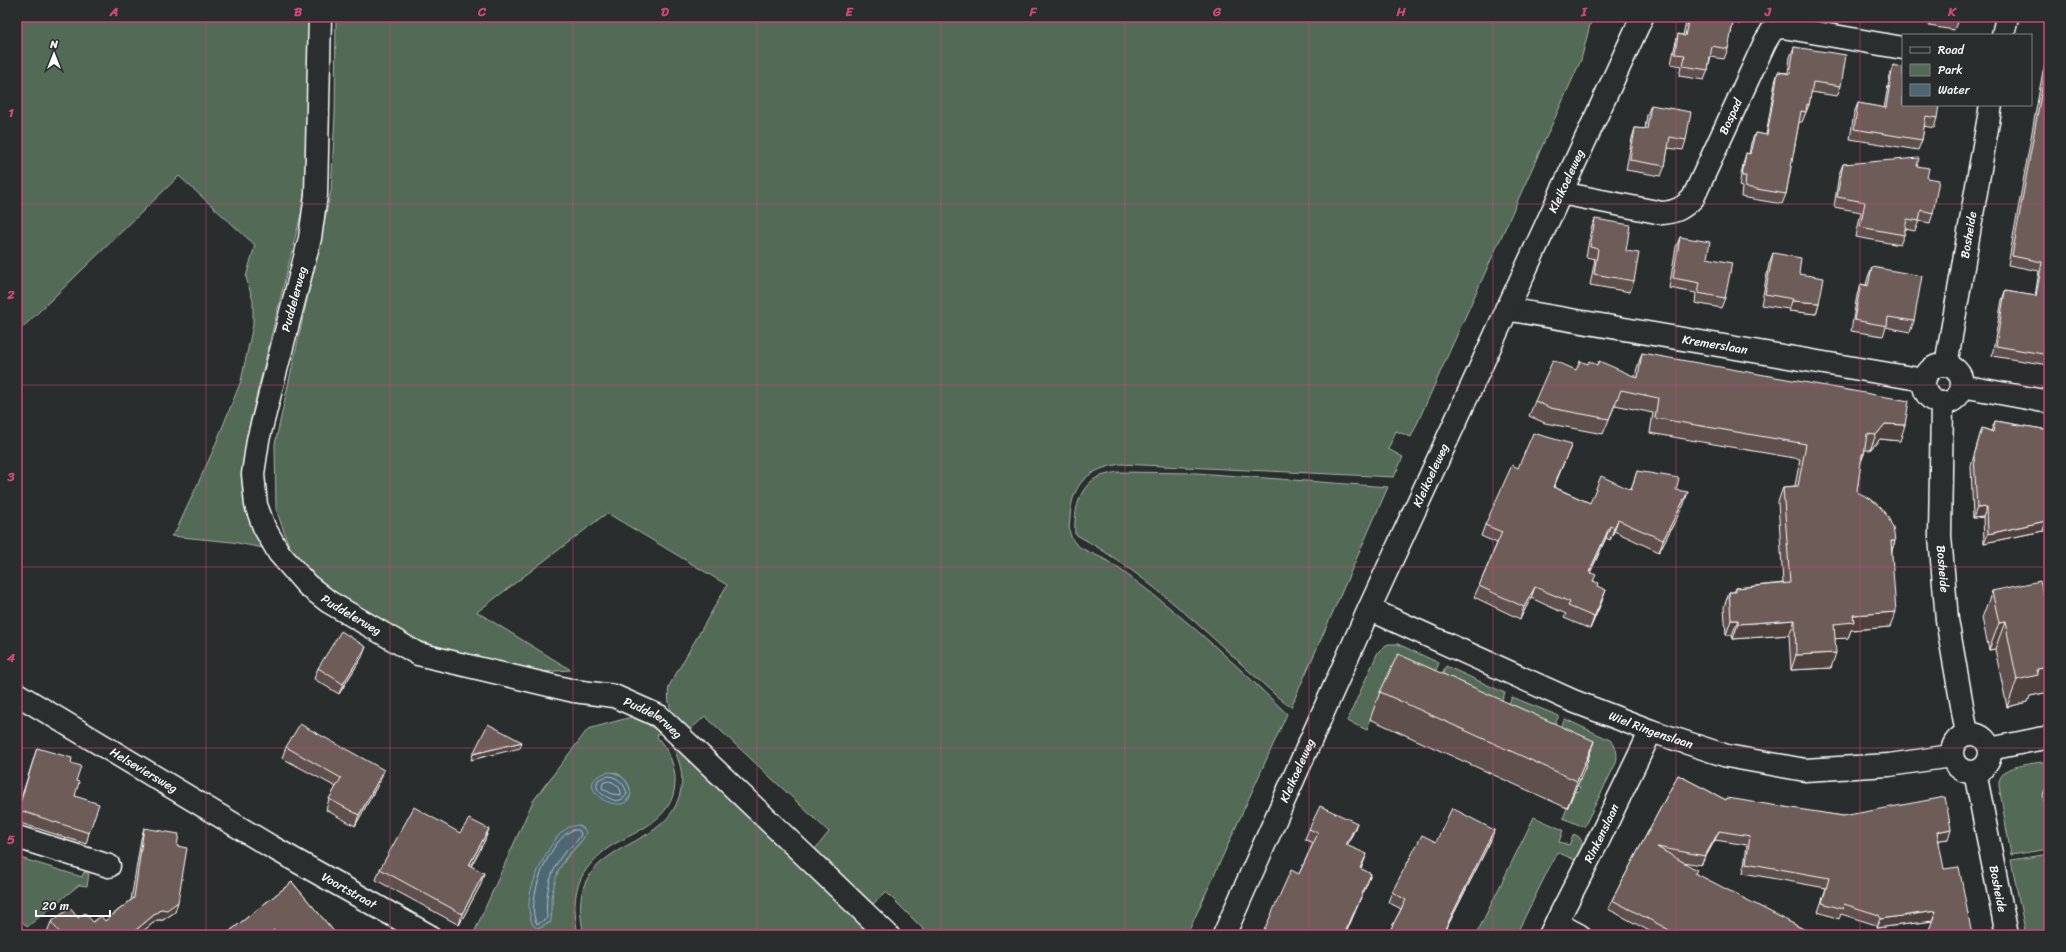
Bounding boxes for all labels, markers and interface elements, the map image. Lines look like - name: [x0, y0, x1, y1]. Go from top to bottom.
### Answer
- text: A: [109, 0, 118, 23]
- text: B: [294, 0, 303, 23]
- text: C: [477, 0, 487, 23]
- text: D: [661, 0, 669, 23]
- text: E: [845, 0, 854, 23]
- text: F: [1028, 0, 1037, 23]
- text: G: [1212, 0, 1222, 23]
- text: H: [1395, 0, 1406, 23]
- text: I: [1580, 0, 1588, 23]
- text: J: [1764, 0, 1772, 23]
- text: K: [1947, 0, 1957, 23]
- north arrow: [34, 34, 74, 74]
- legend: [1902, 34, 2032, 106]
- text: N: [49, 35, 58, 54]
- text: Road: [1938, 39, 1965, 61]
- text: Park: [1938, 59, 1963, 81]
- text: Water: [1938, 79, 1971, 101]
- street label: Bospad: [1713, 94, 1749, 138]
- text: 1: [8, 101, 14, 124]
- street label: Kleikoeleweg: [1542, 145, 1591, 217]
- street label: Bosheide: [1954, 210, 1983, 260]
- street label: Puddelerweg: [275, 264, 313, 334]
- text: 2: [6, 283, 15, 306]
- street label: Kremerslaan: [1681, 328, 1750, 361]
- street label: Kleikoeleweg: [1406, 440, 1455, 511]
- text: 3: [6, 465, 15, 488]
- street label: Bosheide: [1930, 544, 1956, 593]
- street label: Puddelerweg: [316, 588, 386, 641]
- text: 4: [6, 646, 16, 669]
- street label: Puddelerweg: [620, 691, 688, 744]
- street label: Wiel Ringenslaan: [1605, 705, 1697, 755]
- street label: Kleikoeleweg: [1273, 735, 1321, 806]
- street label: Helseviersweg: [106, 741, 182, 799]
- street label: Rinkenslaan: [1578, 800, 1626, 867]
- text: 5: [7, 828, 15, 851]
- street label: Bosheide: [1983, 863, 2013, 914]
- street label: Voortstraat: [317, 866, 382, 916]
- scale bar: [36, 892, 110, 918]
- text: 20 m: [42, 895, 69, 917]

